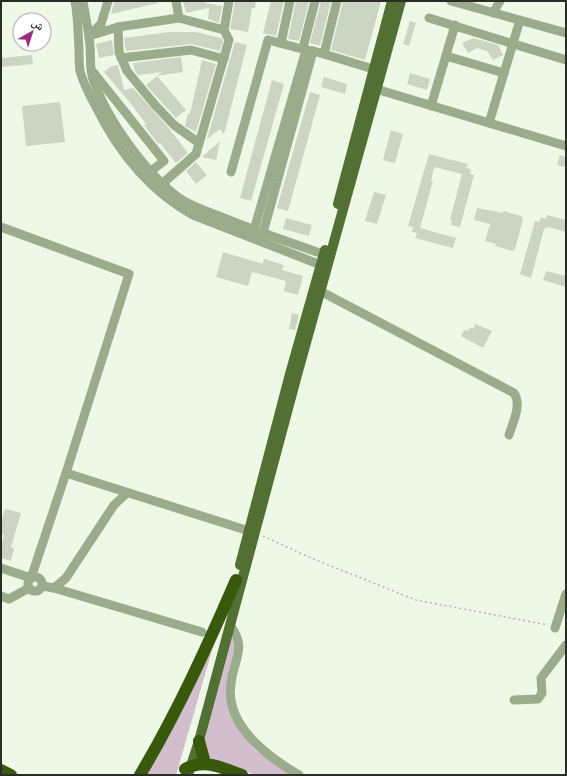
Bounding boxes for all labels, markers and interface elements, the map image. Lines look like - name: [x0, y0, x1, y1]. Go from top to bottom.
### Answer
- north arrow: [12, 12, 52, 52]
- text: ش: [29, 16, 47, 34]

